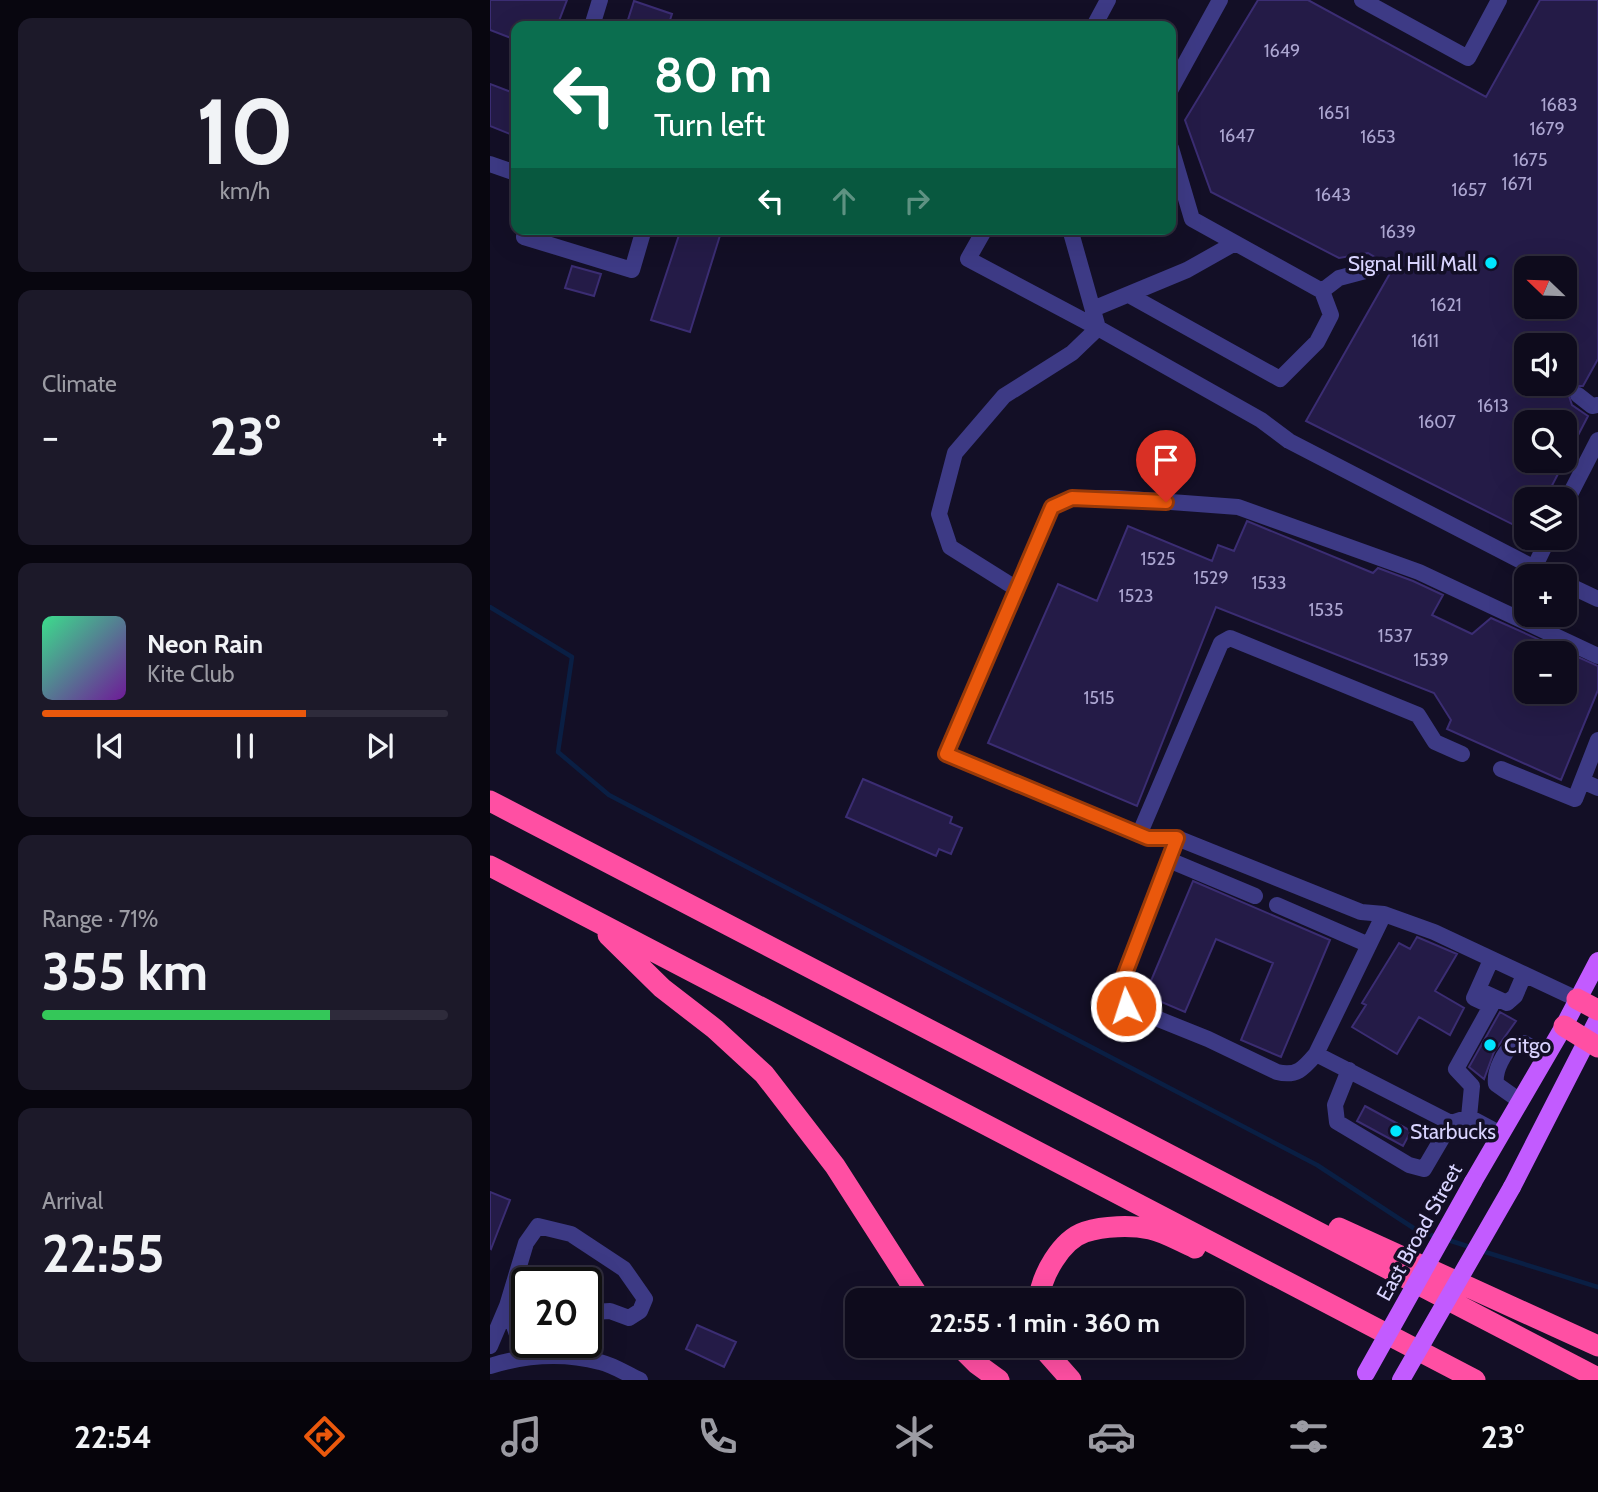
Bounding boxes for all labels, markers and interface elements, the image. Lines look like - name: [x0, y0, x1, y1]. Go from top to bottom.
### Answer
- house number: 1649: [1264, 40, 1300, 62]
- text: 80 m: [654, 45, 772, 104]
- icon: left: [539, 49, 630, 140]
- text: 10: [196, 76, 294, 187]
- house number: 1683: [1541, 94, 1577, 116]
- house number: 1651: [1318, 102, 1350, 124]
- text: Turn left: [654, 105, 765, 144]
- house number: 1679: [1529, 118, 1565, 140]
- house number: 1647: [1219, 125, 1255, 147]
- house number: 1653: [1360, 126, 1396, 148]
- house number: 1675: [1513, 149, 1547, 171]
- house number: 1671: [1502, 173, 1532, 195]
- text: km/h: [220, 177, 270, 205]
- house number: 1657: [1452, 179, 1486, 201]
- icon: left: [752, 182, 790, 220]
- icon: ahead: [825, 182, 863, 220]
- icon: right: [898, 182, 936, 220]
- house number: 1643: [1315, 184, 1351, 206]
- house number: 1639: [1380, 221, 1416, 243]
- place label: Signal Hill Mall: [1348, 251, 1477, 276]
- marker: Signal Hill Mall: [1483, 255, 1499, 271]
- north arrow: [1514, 256, 1577, 318]
- map controls: [1514, 256, 1577, 704]
- house number: 1621: [1430, 294, 1462, 316]
- house number: 1611: [1411, 330, 1439, 352]
- button: sound: [1514, 333, 1577, 396]
- text: Climate: [42, 370, 117, 398]
- house number: 1613: [1477, 395, 1509, 417]
- text: 23°: [210, 405, 280, 468]
- button: search: [1514, 410, 1577, 473]
- house number: 1607: [1418, 411, 1456, 433]
- text: −: [42, 413, 59, 460]
- text: +: [431, 413, 448, 460]
- pin: [1136, 430, 1196, 502]
- icon: arrive: [1147, 441, 1185, 479]
- button: layers: [1514, 487, 1577, 550]
- house number: 1525: [1141, 548, 1175, 570]
- button: +: [1514, 564, 1577, 627]
- house number: 1529: [1193, 567, 1229, 589]
- house number: 1533: [1251, 572, 1287, 594]
- house number: 1523: [1119, 585, 1153, 607]
- house number: 1535: [1308, 599, 1344, 621]
- house number: 1537: [1378, 625, 1412, 647]
- text: Neon Rain: [147, 628, 263, 660]
- button: −: [1514, 641, 1577, 704]
- house number: 1539: [1413, 649, 1449, 671]
- text: Kite Club: [147, 660, 234, 688]
- house number: 1515: [1083, 687, 1115, 709]
- icon: previous: [91, 727, 129, 765]
- icon: pause: [226, 727, 264, 765]
- icon: next: [361, 727, 399, 765]
- text: Range · 71%: [42, 905, 158, 933]
- text: 355 km: [42, 940, 208, 1003]
- position arrow: [1089, 969, 1163, 1043]
- place label: Citgo: [1504, 1033, 1551, 1058]
- marker: Citgo: [1482, 1037, 1498, 1053]
- place label: Starbucks: [1410, 1119, 1496, 1144]
- marker: Starbucks: [1388, 1123, 1404, 1139]
- street label: East Broad Street: [1371, 1159, 1467, 1305]
- text: Arrival: [42, 1187, 103, 1215]
- text: 22:55: [42, 1222, 164, 1285]
- speed limit sign: 20: [511, 1267, 602, 1358]
- text: 22:55 · 1 min · 360 m: [929, 1307, 1160, 1339]
- icon: directions: [300, 1412, 349, 1461]
- icon: music: [497, 1412, 546, 1461]
- icon: phone: [693, 1412, 742, 1461]
- icon: climate: [890, 1412, 939, 1461]
- icon: car: [1087, 1412, 1136, 1461]
- icon: filters: [1284, 1412, 1333, 1461]
- text: 22:54: [74, 1417, 152, 1456]
- text: 23°: [1481, 1417, 1524, 1456]

